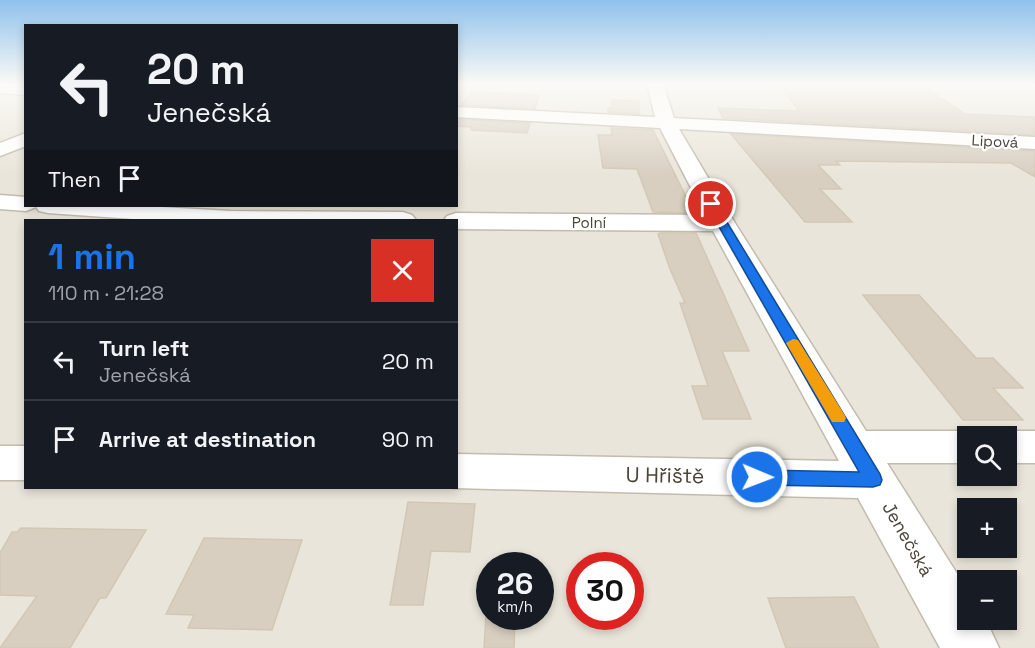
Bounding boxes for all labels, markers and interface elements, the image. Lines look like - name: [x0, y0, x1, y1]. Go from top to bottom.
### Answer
- text: 20 m: [147, 43, 246, 96]
- icon: left: [48, 48, 126, 126]
- text: Jenečská: [147, 95, 271, 130]
- street label: Lipová: [971, 130, 1019, 152]
- icon: arrive: [113, 162, 146, 195]
- text: Then: [48, 165, 101, 193]
- pin: [685, 178, 736, 229]
- icon: arrive: [694, 187, 727, 220]
- street label: Polní: [572, 213, 607, 232]
- text: 1 min: [48, 234, 136, 280]
- button: close: [371, 239, 434, 302]
- text: 110 m · 21:28: [48, 280, 164, 306]
- text: Turn left: [99, 334, 189, 362]
- icon: left: [48, 345, 81, 378]
- text: 20 m: [382, 347, 434, 375]
- text: Jenečská: [99, 362, 191, 388]
- icon: arrive: [48, 423, 81, 456]
- text: Arrive at destination: [99, 425, 316, 453]
- text: 90 m: [382, 425, 434, 453]
- map controls: [957, 426, 1017, 630]
- button: search: [957, 426, 1017, 486]
- position arrow: [725, 445, 789, 509]
- street label: U Hřiště: [625, 461, 705, 489]
- street label: Jenečská: [877, 497, 939, 581]
- button: +: [957, 498, 1017, 558]
- speed limit sign: 30: [566, 552, 644, 630]
- text: 26: [497, 564, 533, 603]
- button: −: [957, 570, 1017, 630]
- text: km/h: [497, 597, 533, 616]

